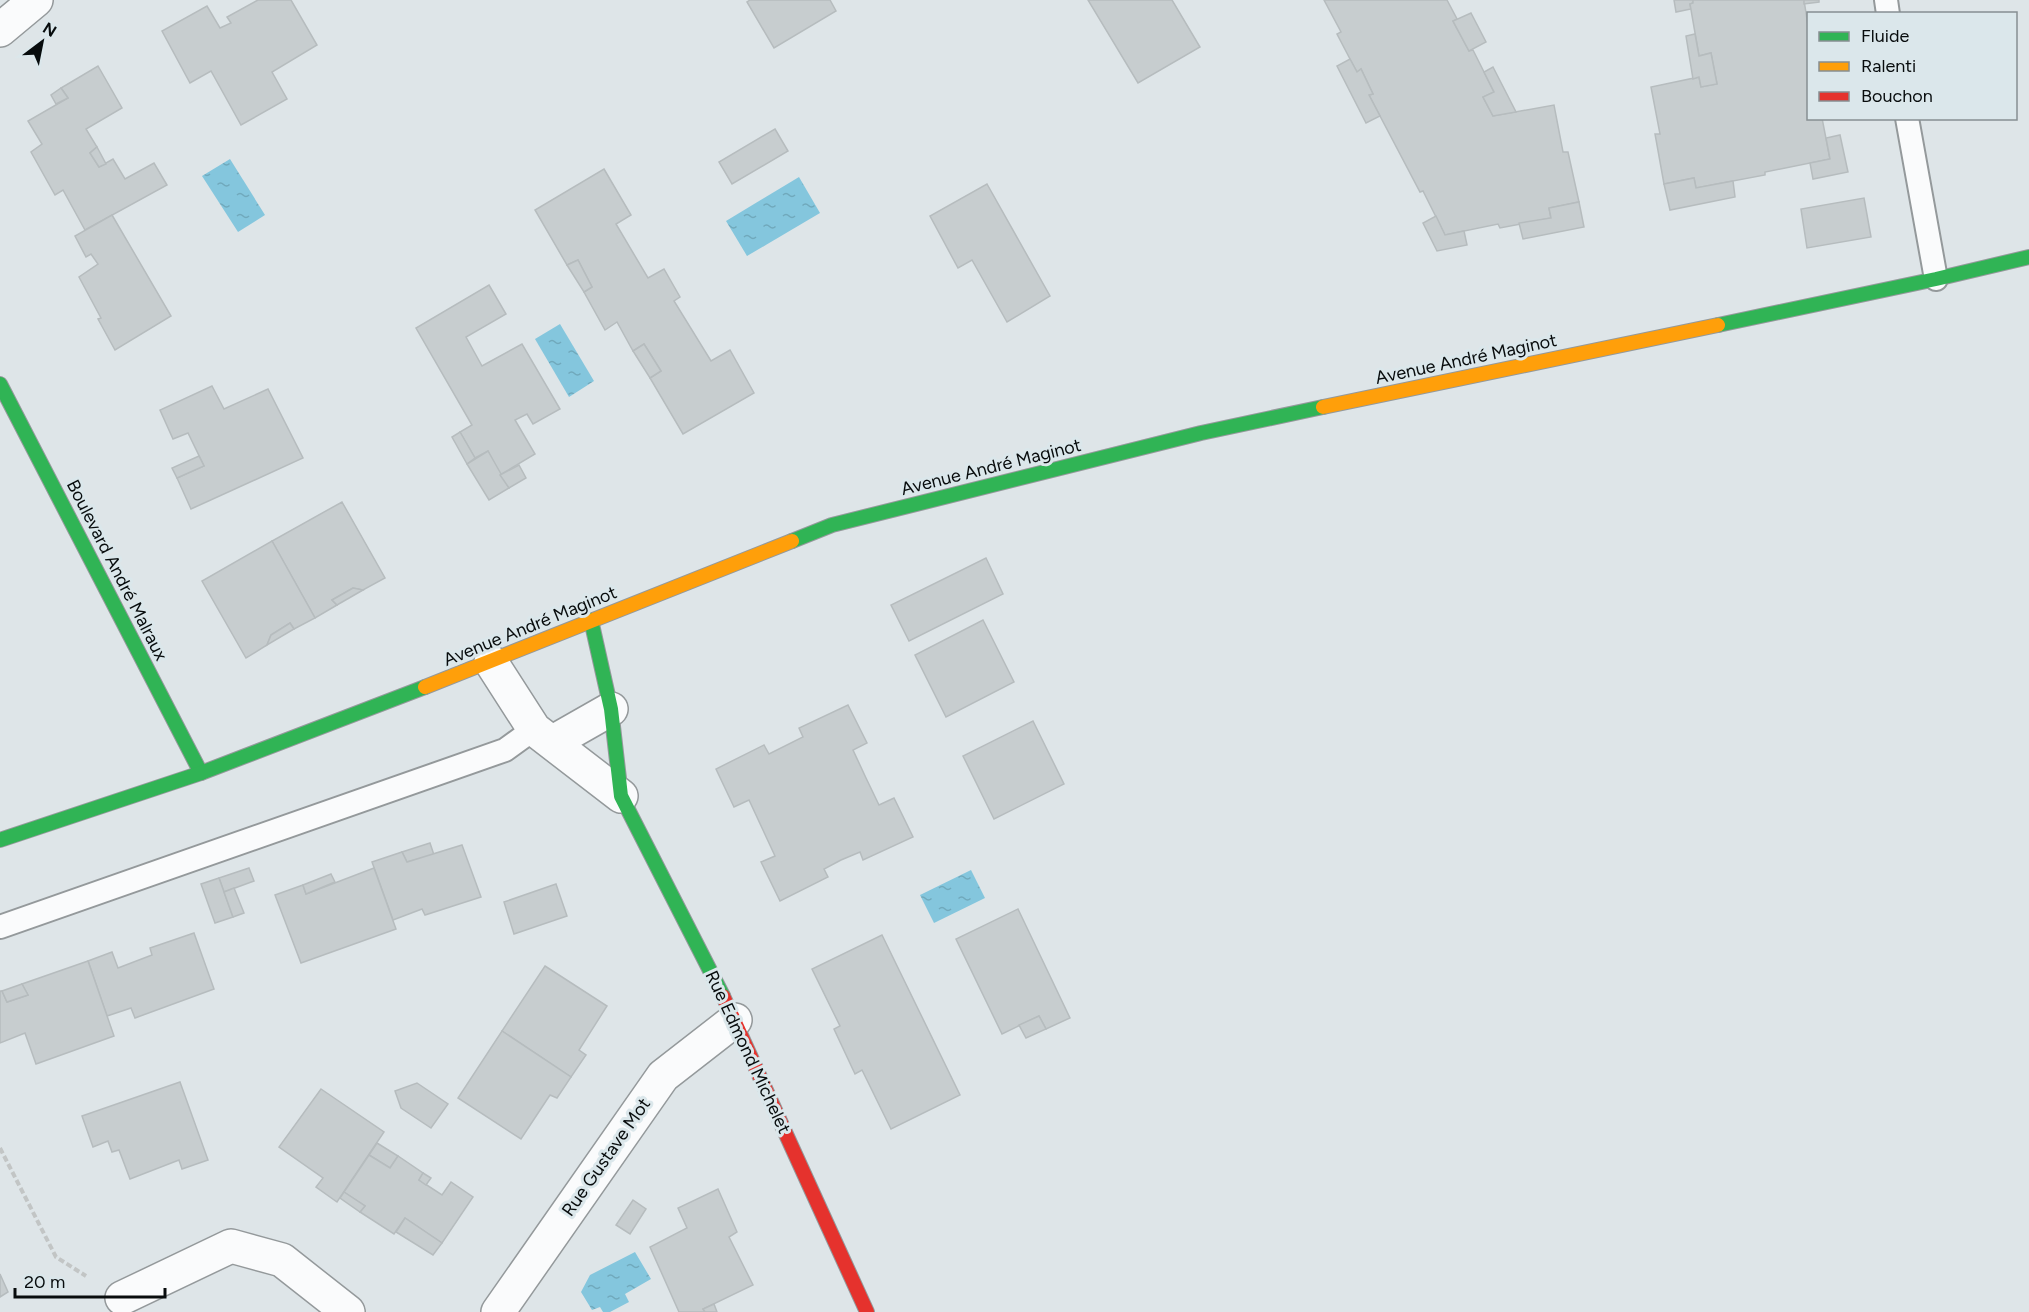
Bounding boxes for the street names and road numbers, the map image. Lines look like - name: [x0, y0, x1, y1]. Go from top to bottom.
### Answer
- street label: Avenue André Maginot: [1373, 329, 1559, 389]
- street label: Avenue André Maginot: [899, 434, 1084, 500]
- street label: Boulevard André Malraux: [62, 476, 172, 664]
- street label: Avenue André Maginot: [440, 581, 620, 671]
- street label: Rue Edmond Michelet: [701, 967, 795, 1137]
- street label: Rue Gustave Mot: [557, 1093, 655, 1220]

